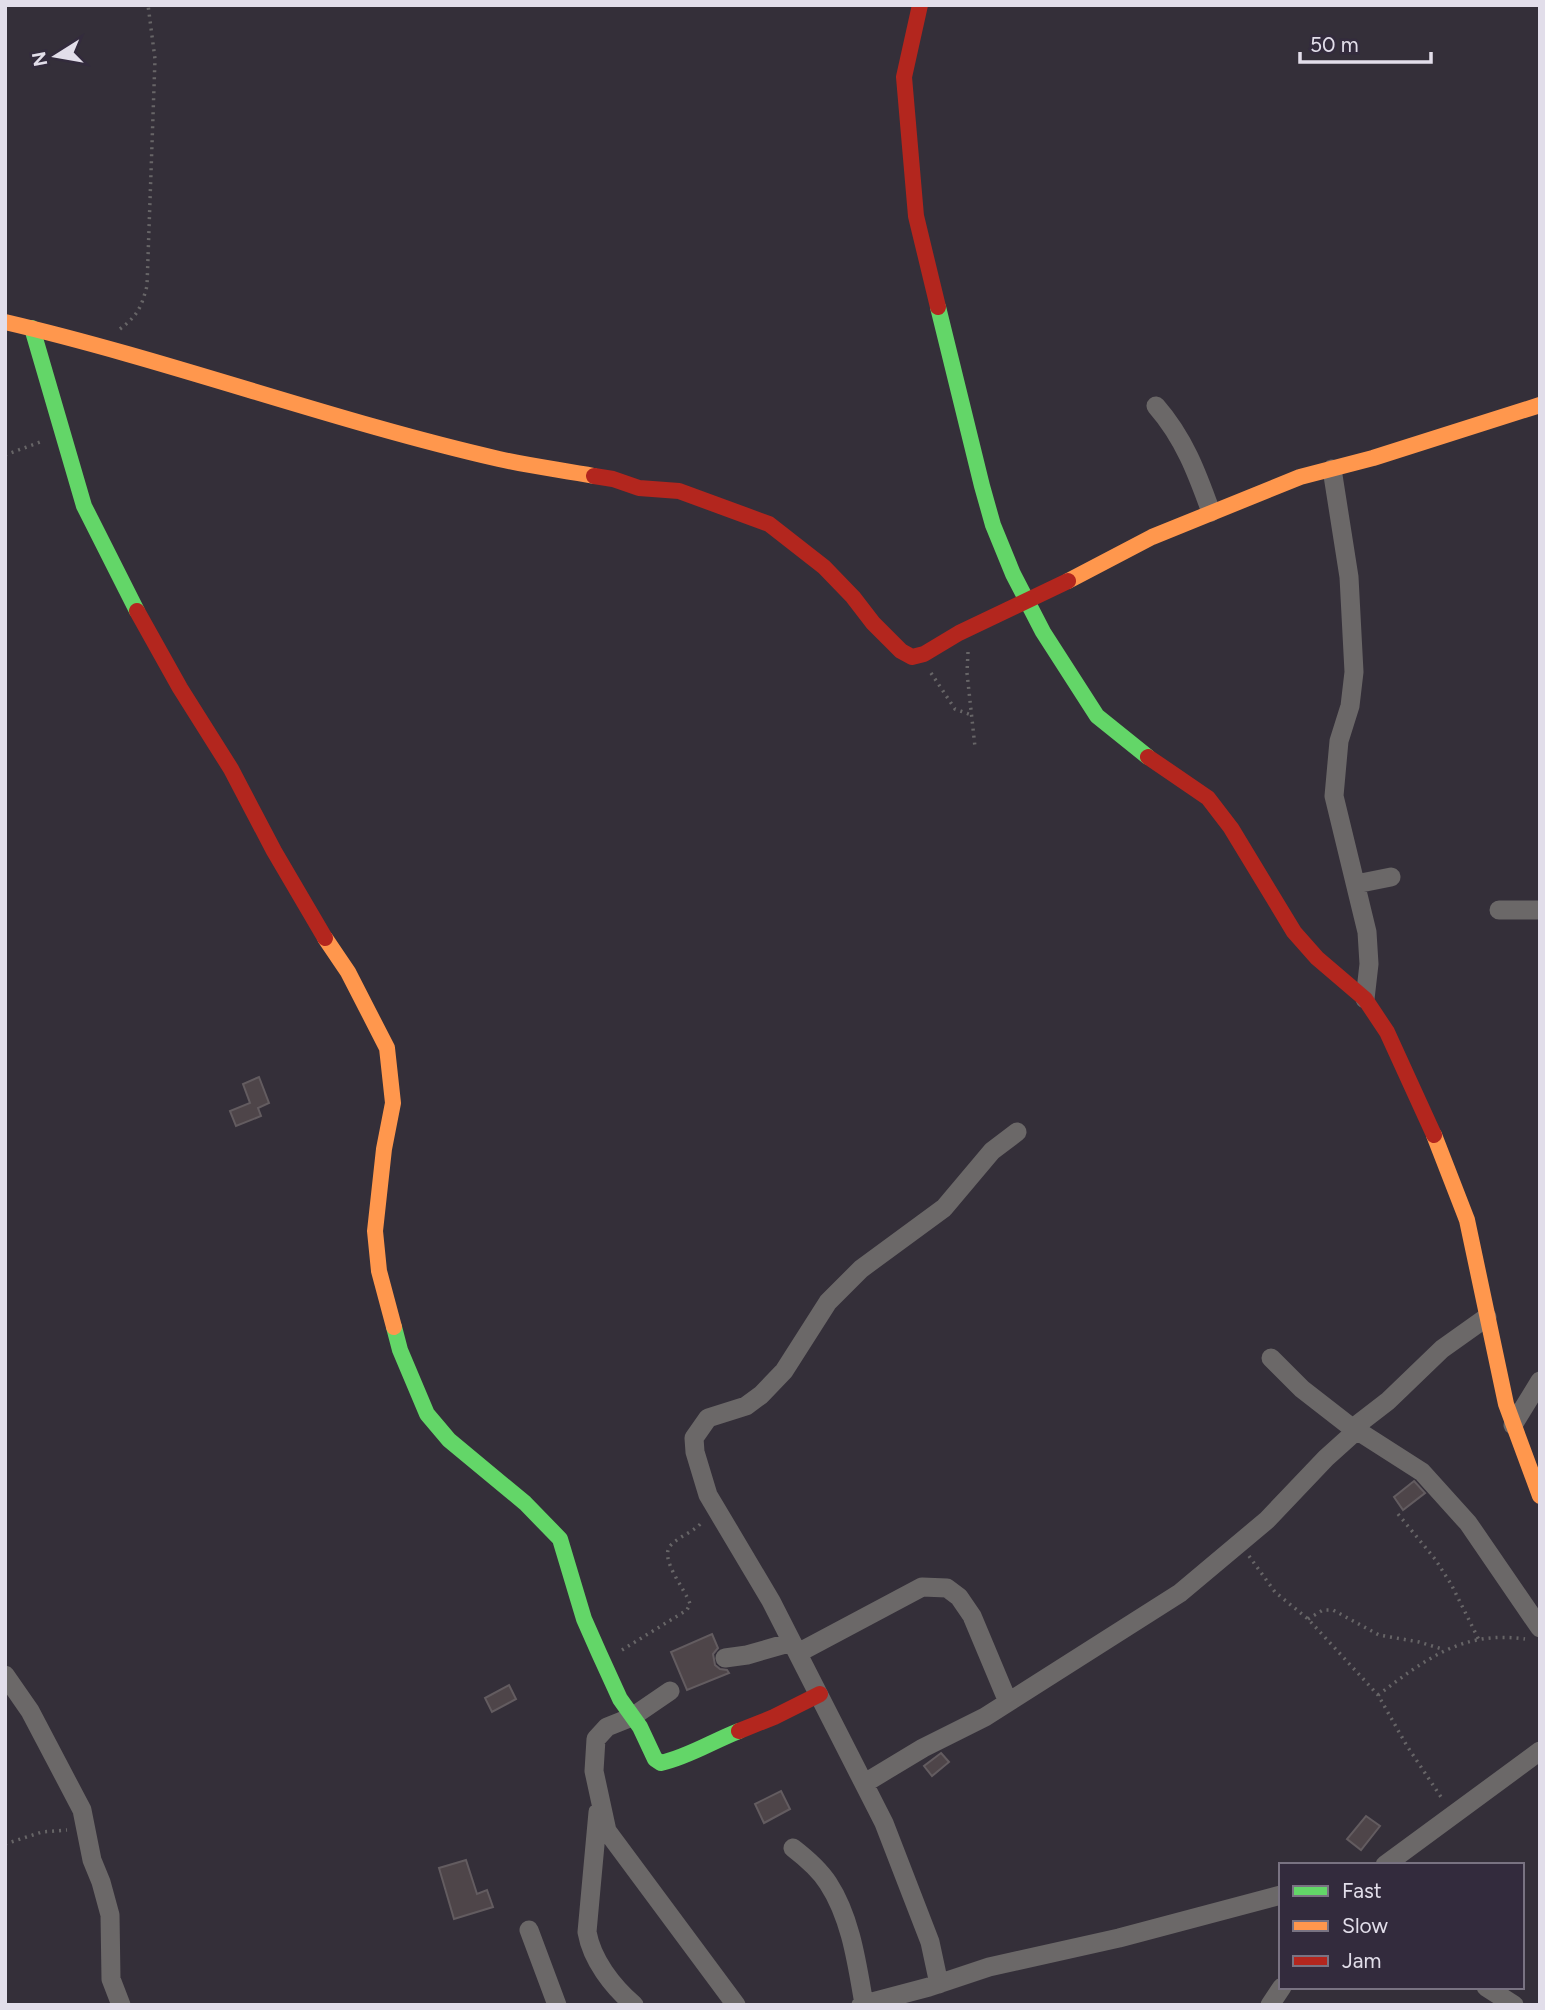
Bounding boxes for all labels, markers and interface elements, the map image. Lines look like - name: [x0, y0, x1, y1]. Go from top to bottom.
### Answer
- north arrow: [21, 21, 91, 91]
- scale bar: [1300, 21, 1431, 65]
- text: 50 m: [1310, 32, 1359, 57]
- text: N: [27, 50, 52, 69]
- legend: [1279, 1863, 1524, 1989]
- text: Fast: [1342, 1878, 1382, 1903]
- text: Slow: [1342, 1913, 1388, 1938]
- text: Jam: [1342, 1948, 1381, 1973]

